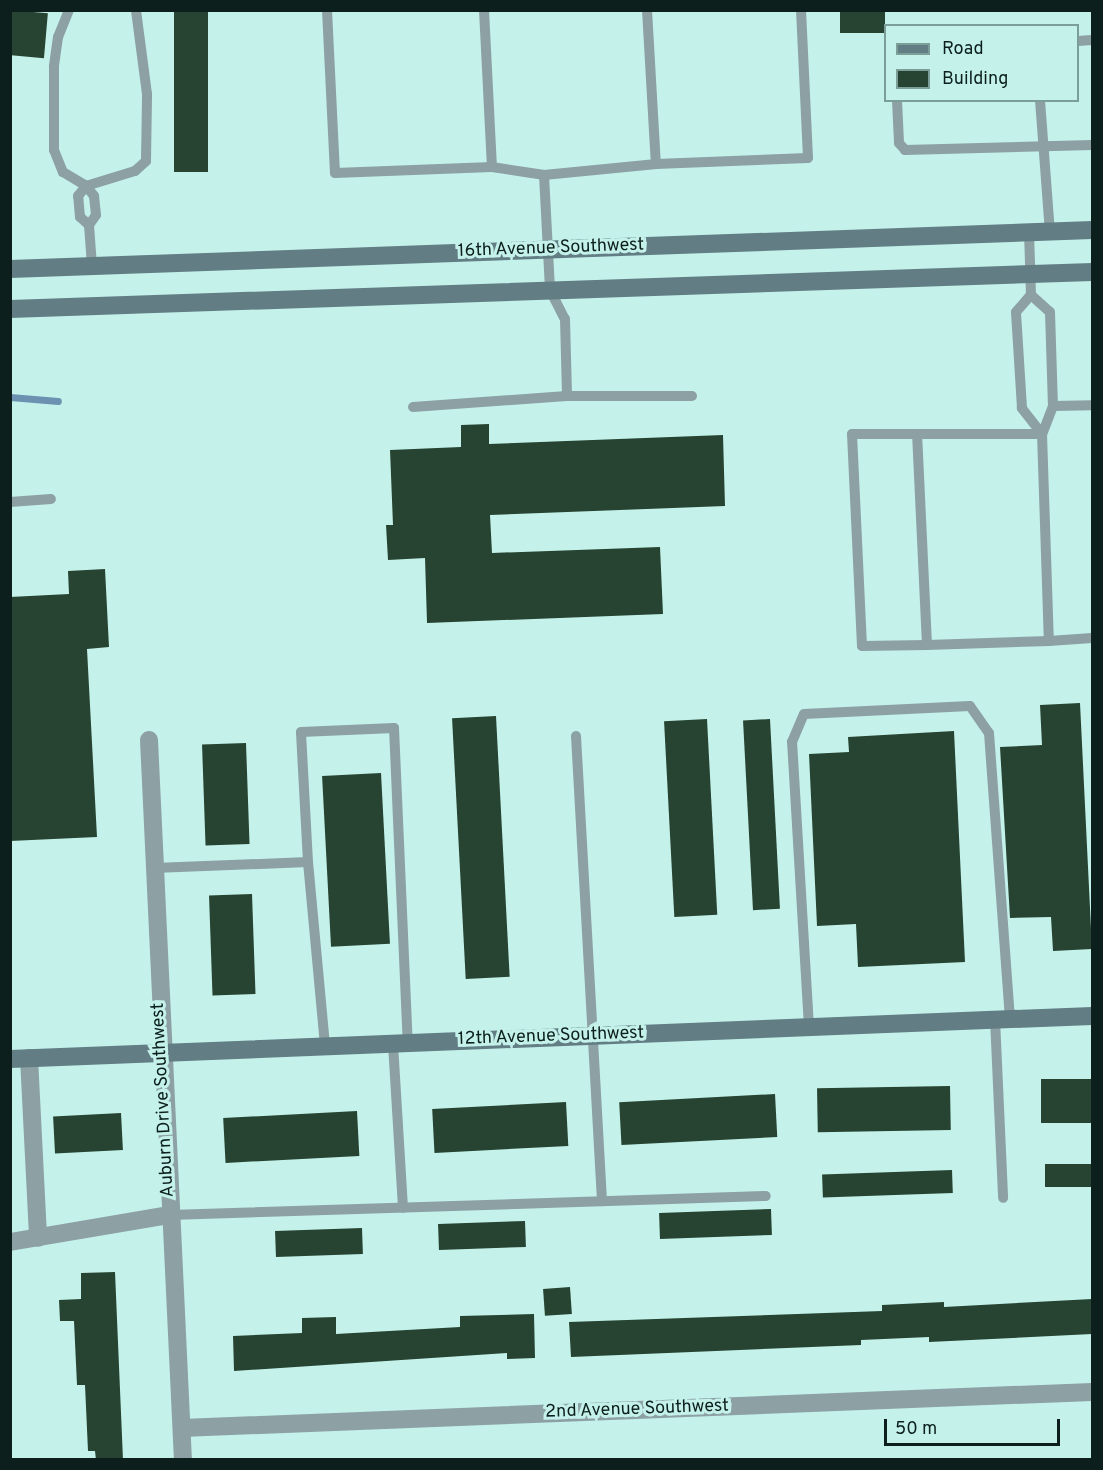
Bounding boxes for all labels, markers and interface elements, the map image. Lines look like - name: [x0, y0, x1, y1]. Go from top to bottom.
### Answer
- legend: [884, 24, 1079, 102]
- text: Road: [942, 38, 984, 61]
- text: Building: [942, 68, 1008, 91]
- street label: 16th Avenue Southwest: [457, 235, 645, 263]
- street label: Auburn Drive Southwest: [148, 1002, 180, 1198]
- street label: 12th Avenue Southwest: [457, 1023, 645, 1051]
- street label: 2nd Avenue Southwest: [544, 1396, 730, 1424]
- scale bar: [887, 1407, 1062, 1445]
- text: 50 m: [895, 1418, 937, 1441]

